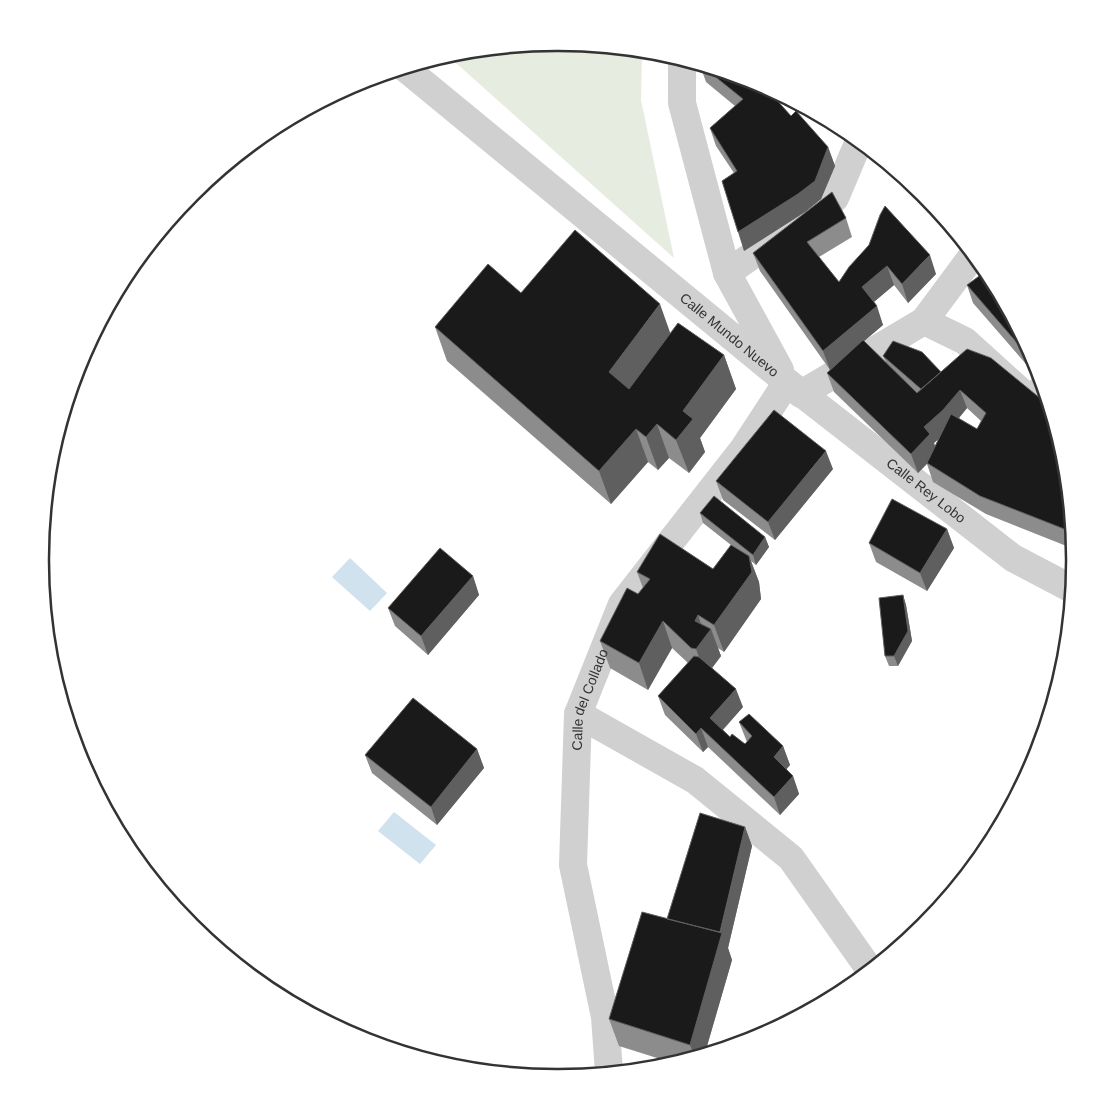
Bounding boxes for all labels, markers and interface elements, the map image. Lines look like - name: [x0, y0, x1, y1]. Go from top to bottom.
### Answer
- street label: Calle Mundo Nuevo: [677, 289, 782, 380]
- street label: Calle Rey Lobo: [884, 455, 969, 526]
- street label: Calle del Collado: [569, 646, 611, 751]

